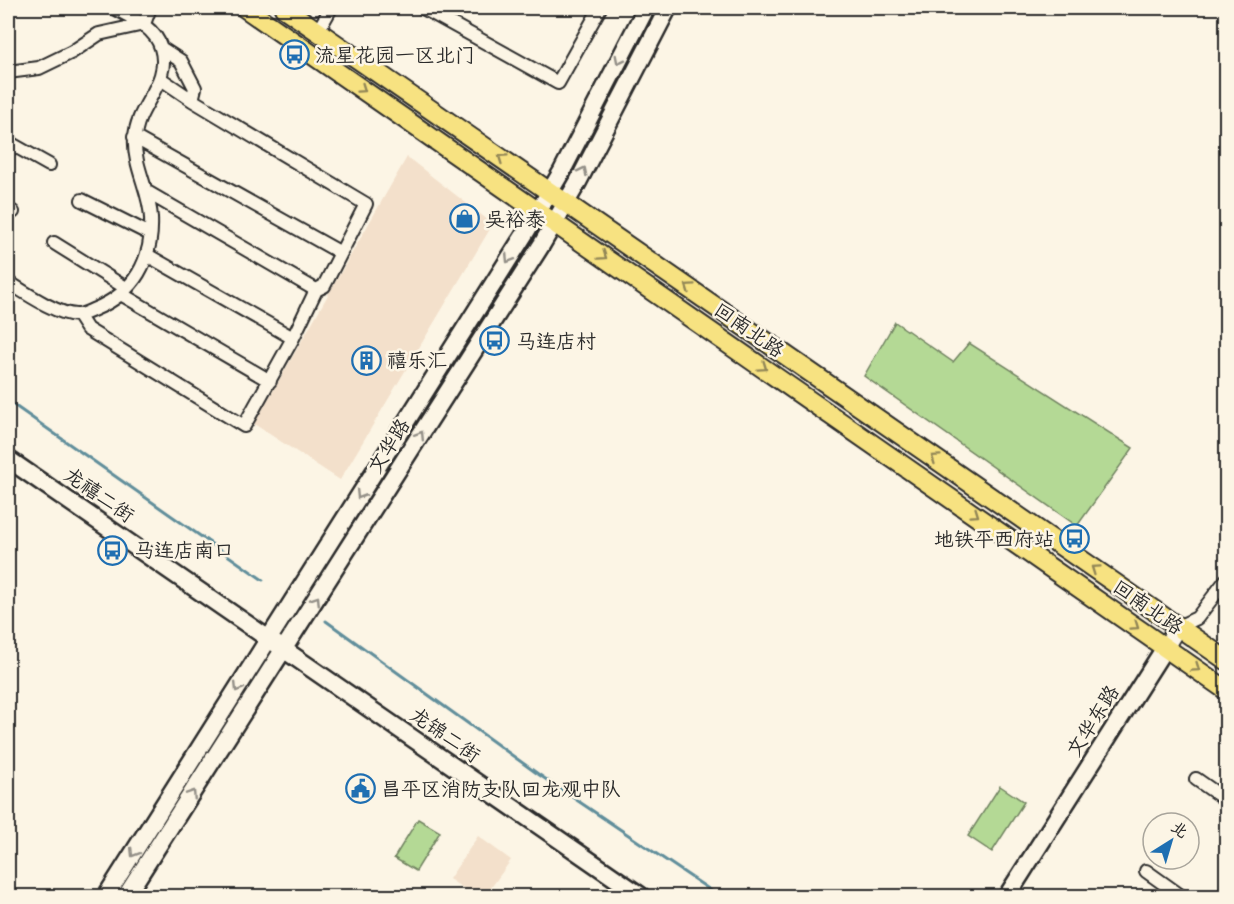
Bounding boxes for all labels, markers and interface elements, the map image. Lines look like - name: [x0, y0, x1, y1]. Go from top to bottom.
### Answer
- bus stop icon: 流星花园一区北门: [278, 39, 310, 71]
- place label: 流星花园一区北门: [315, 44, 475, 67]
- one-way arrow: [615, 53, 626, 64]
- one-way arrow: [356, 82, 367, 93]
- one-way arrow: [498, 154, 509, 165]
- one-way arrow: [576, 167, 587, 178]
- shop icon: 吴裕泰: [448, 203, 480, 235]
- place label: 吴裕泰: [485, 208, 545, 231]
- one-way arrow: [596, 249, 607, 260]
- one-way arrow: [504, 253, 516, 263]
- one-way arrow: [684, 283, 695, 294]
- street label: 回南北路: [710, 298, 789, 363]
- bus stop icon: 马连店村: [479, 325, 511, 357]
- place label: 马连店村: [516, 330, 596, 353]
- building icon: 禧乐汇: [350, 344, 382, 376]
- place label: 禧乐汇: [387, 349, 447, 372]
- one-way arrow: [756, 360, 767, 371]
- street label: 文华路: [363, 414, 415, 478]
- one-way arrow: [413, 431, 425, 441]
- one-way arrow: [931, 454, 942, 465]
- street label: 龙禧二街: [60, 463, 138, 527]
- one-way arrow: [355, 489, 367, 499]
- one-way arrow: [968, 507, 979, 518]
- bus stop icon: 地铁平西府站: [1059, 523, 1091, 555]
- place label: 地铁平西府站: [934, 528, 1054, 551]
- bus stop icon: 马连店南口: [97, 534, 129, 566]
- place label: 马连店南口: [134, 539, 234, 562]
- one-way arrow: [1091, 565, 1102, 576]
- street label: 回南北路: [1109, 575, 1188, 640]
- one-way arrow: [308, 595, 319, 606]
- one-way arrow: [1128, 619, 1139, 630]
- one-way arrow: [1189, 661, 1200, 672]
- street label: 文华东路: [1062, 680, 1124, 761]
- one-way arrow: [233, 682, 245, 692]
- street label: 龙锦二街: [406, 703, 484, 767]
- public building icon: 昌平区消防支队回龙观中队: [344, 773, 376, 805]
- place label: 昌平区消防支队回龙观中队: [381, 778, 621, 801]
- one-way arrow: [184, 790, 196, 800]
- north arrow: [1141, 811, 1201, 871]
- text: 北: [1168, 818, 1191, 842]
- one-way arrow: [129, 847, 141, 857]

